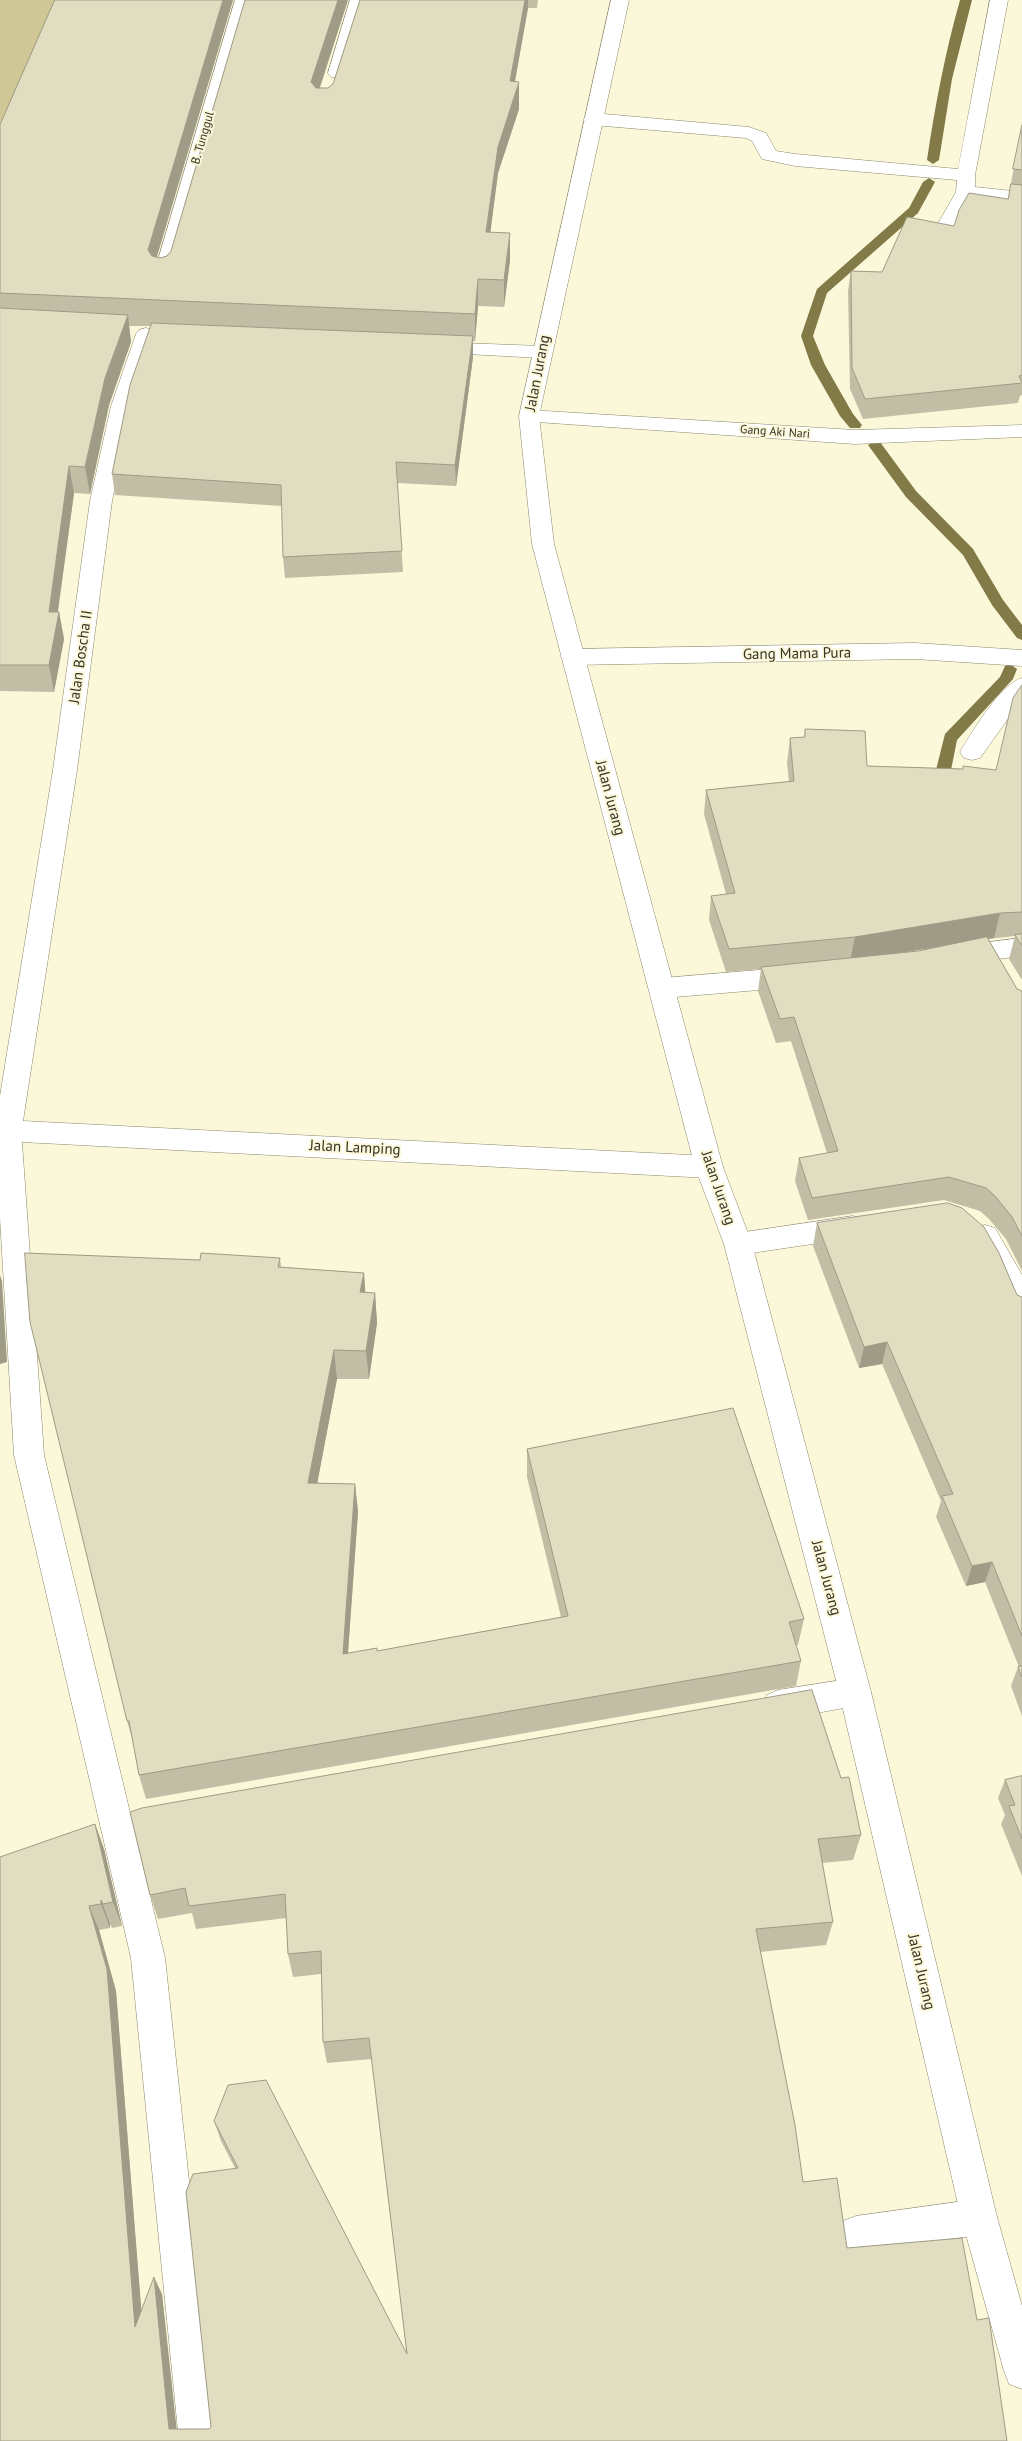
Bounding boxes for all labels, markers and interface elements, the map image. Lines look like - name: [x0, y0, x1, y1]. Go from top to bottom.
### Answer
- street label: B. Tunggul: [189, 110, 217, 166]
- street label: Jalan Jurang: [522, 333, 554, 413]
- street label: Gang Aki Nari: [740, 422, 810, 442]
- street label: Jalan Boscha II: [66, 609, 96, 705]
- street label: Gang Mama Pura: [743, 644, 851, 664]
- street label: Jalan Jurang: [591, 758, 629, 838]
- street label: Jalan Lamping: [309, 1137, 401, 1159]
- street label: Jalan Jurang: [697, 1149, 739, 1227]
- street label: Jalan Jurang: [807, 1538, 845, 1618]
- street label: Jalan Jurang: [904, 1932, 938, 2012]

